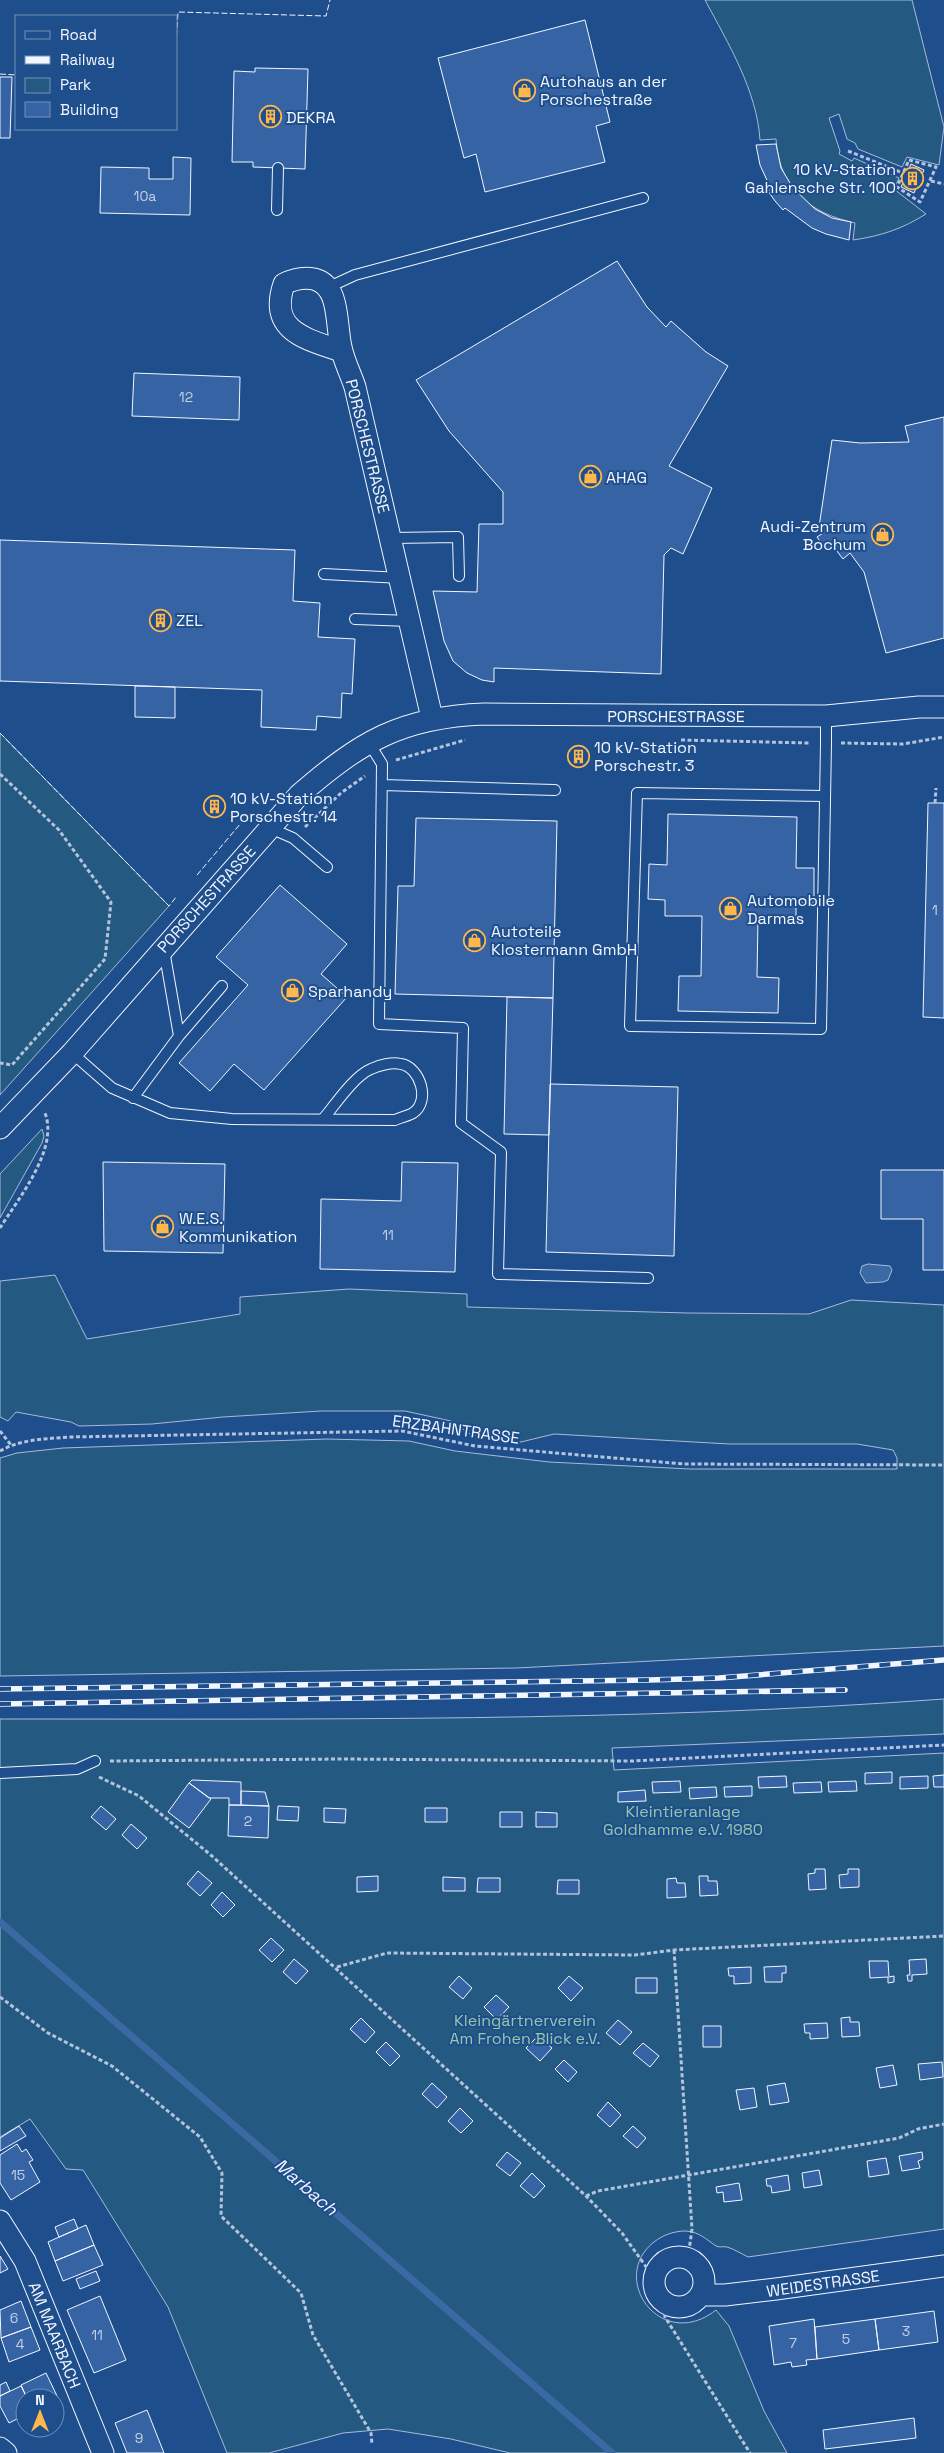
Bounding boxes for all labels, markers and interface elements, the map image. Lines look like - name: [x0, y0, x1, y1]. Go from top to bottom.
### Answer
- legend: [15, 15, 178, 130]
- text: Road: [60, 25, 97, 44]
- text: Railway: [60, 50, 115, 69]
- place label: Autohaus an der Porschestraße: [540, 71, 667, 110]
- text: Park: [60, 75, 91, 94]
- shop icon: Autohaus an der Porschestraße: [512, 78, 536, 102]
- text: Building: [60, 100, 119, 119]
- building icon: DEKRA: [258, 105, 282, 129]
- place label: DEKRA: [286, 107, 336, 128]
- place label: 10 kV-Station Gahlensche Str. 100: [745, 159, 896, 198]
- building icon: 10 kV-Station Gahlensche Str. 100: [900, 166, 924, 190]
- house number: 10a: [134, 187, 156, 205]
- street label: PORSCHESTRASSE: [341, 377, 394, 515]
- house number: 12: [179, 388, 193, 406]
- shop icon: AHAG: [578, 465, 602, 489]
- place label: AHAG: [606, 467, 647, 488]
- place label: Audi-Zentrum Bochum: [760, 516, 866, 555]
- shop icon: Audi-Zentrum Bochum: [870, 523, 894, 547]
- building icon: ZEL: [148, 608, 172, 632]
- place label: ZEL: [176, 610, 203, 631]
- street label: PORSCHESTRASSE: [607, 706, 745, 727]
- place label: 10 kV-Station Porschestr. 3: [594, 737, 697, 776]
- building icon: 10 kV-Station Porschestr. 3: [566, 744, 590, 768]
- place label: 10 kV-Station Porschestr. 14: [230, 788, 337, 827]
- building icon: 10 kV-Station Porschestr. 14: [202, 795, 226, 819]
- street label: PORSCHESTRASSE: [153, 841, 260, 957]
- place label: Automobile Darmas: [747, 890, 835, 929]
- shop icon: Automobile Darmas: [719, 897, 743, 921]
- house number: 1: [932, 901, 938, 919]
- place label: Autoteile Klostermann GmbH: [491, 921, 637, 960]
- shop icon: Autoteile Klostermann GmbH: [463, 928, 487, 952]
- shop icon: Sparhandy: [280, 979, 304, 1003]
- place label: Sparhandy: [308, 981, 392, 1002]
- place label: W.E.S. Kommunikation: [179, 1208, 297, 1247]
- shop icon: W.E.S. Kommunikation: [151, 1215, 175, 1239]
- house number: 11: [382, 1226, 394, 1244]
- street label: ERZBAHNTRASSE: [391, 1410, 521, 1449]
- park label: Kleintieranlage Goldhamme e.V. 1980: [603, 1801, 763, 1840]
- house number: 2: [244, 1812, 252, 1830]
- park label: Kleingärtnerverein Am Frohen Blick e.V.: [449, 2010, 601, 2049]
- water label: Marbach: [270, 2153, 343, 2221]
- house number: 15: [11, 2166, 25, 2184]
- street label: WEIDESTRASSE: [765, 2265, 881, 2302]
- street label: AM MAARBACH: [24, 2279, 85, 2392]
- house number: 6: [10, 2309, 18, 2327]
- house number: 3: [902, 2322, 910, 2340]
- house number: 11: [91, 2326, 103, 2344]
- house number: 5: [842, 2330, 850, 2348]
- house number: 7: [789, 2334, 797, 2352]
- house number: 4: [16, 2335, 25, 2353]
- north arrow: [15, 2388, 65, 2438]
- text: N: [35, 2391, 45, 2409]
- house number: 9: [135, 2429, 143, 2447]

